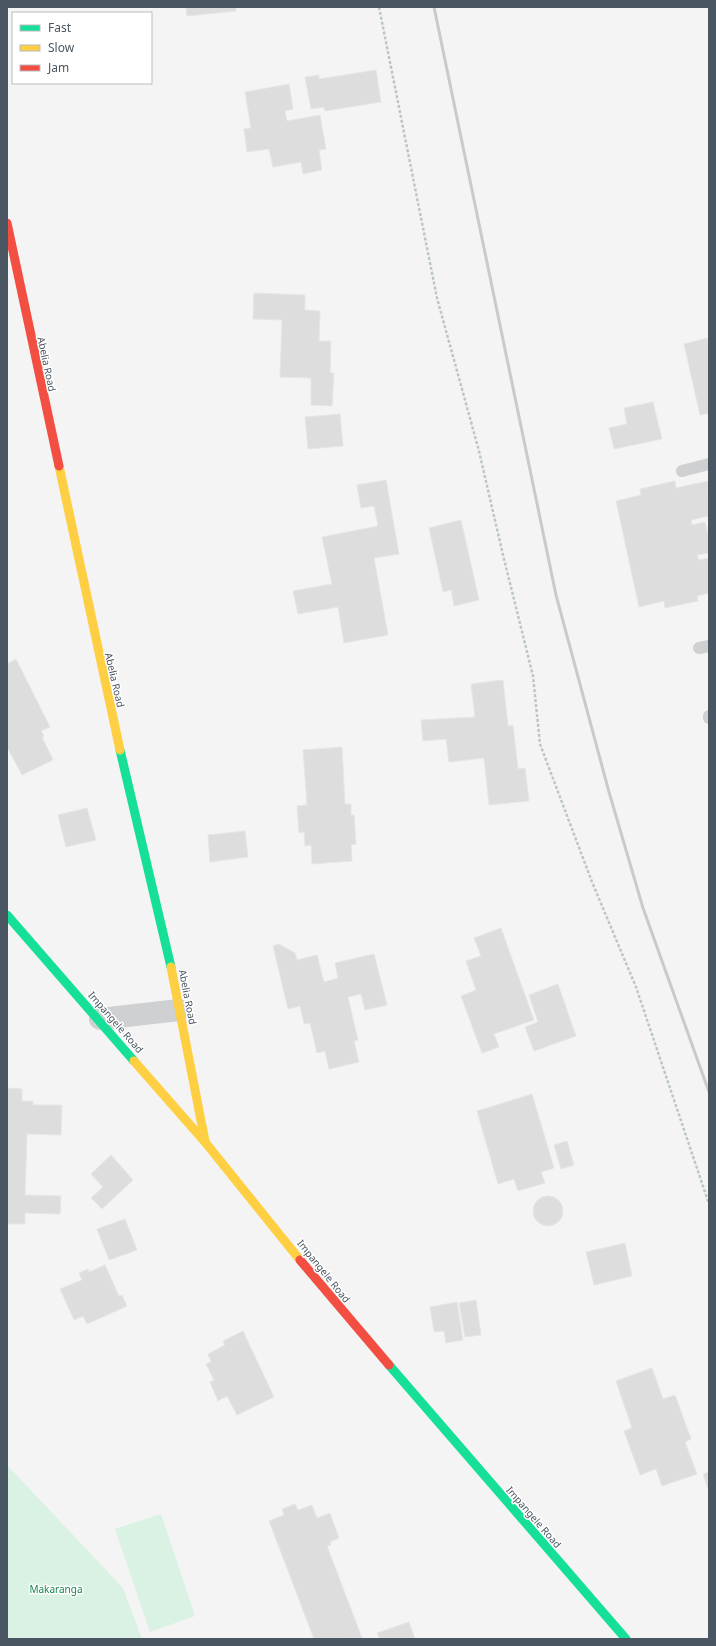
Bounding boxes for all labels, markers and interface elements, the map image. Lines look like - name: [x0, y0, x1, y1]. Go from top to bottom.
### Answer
- legend: [12, 12, 152, 84]
- text: Fast: [48, 19, 72, 36]
- text: Slow: [48, 39, 75, 56]
- text: Jam: [47, 59, 69, 76]
- street label: Abelia Road: [34, 335, 60, 393]
- street label: Abelia Road: [102, 651, 128, 709]
- street label: Abelia Road: [176, 968, 200, 1026]
- street label: Impangele Road: [85, 988, 147, 1056]
- street label: Impangele Road: [294, 1237, 354, 1305]
- street label: Impangele Road: [503, 1483, 565, 1551]
- park label: Makaranga: [29, 1582, 83, 1596]

